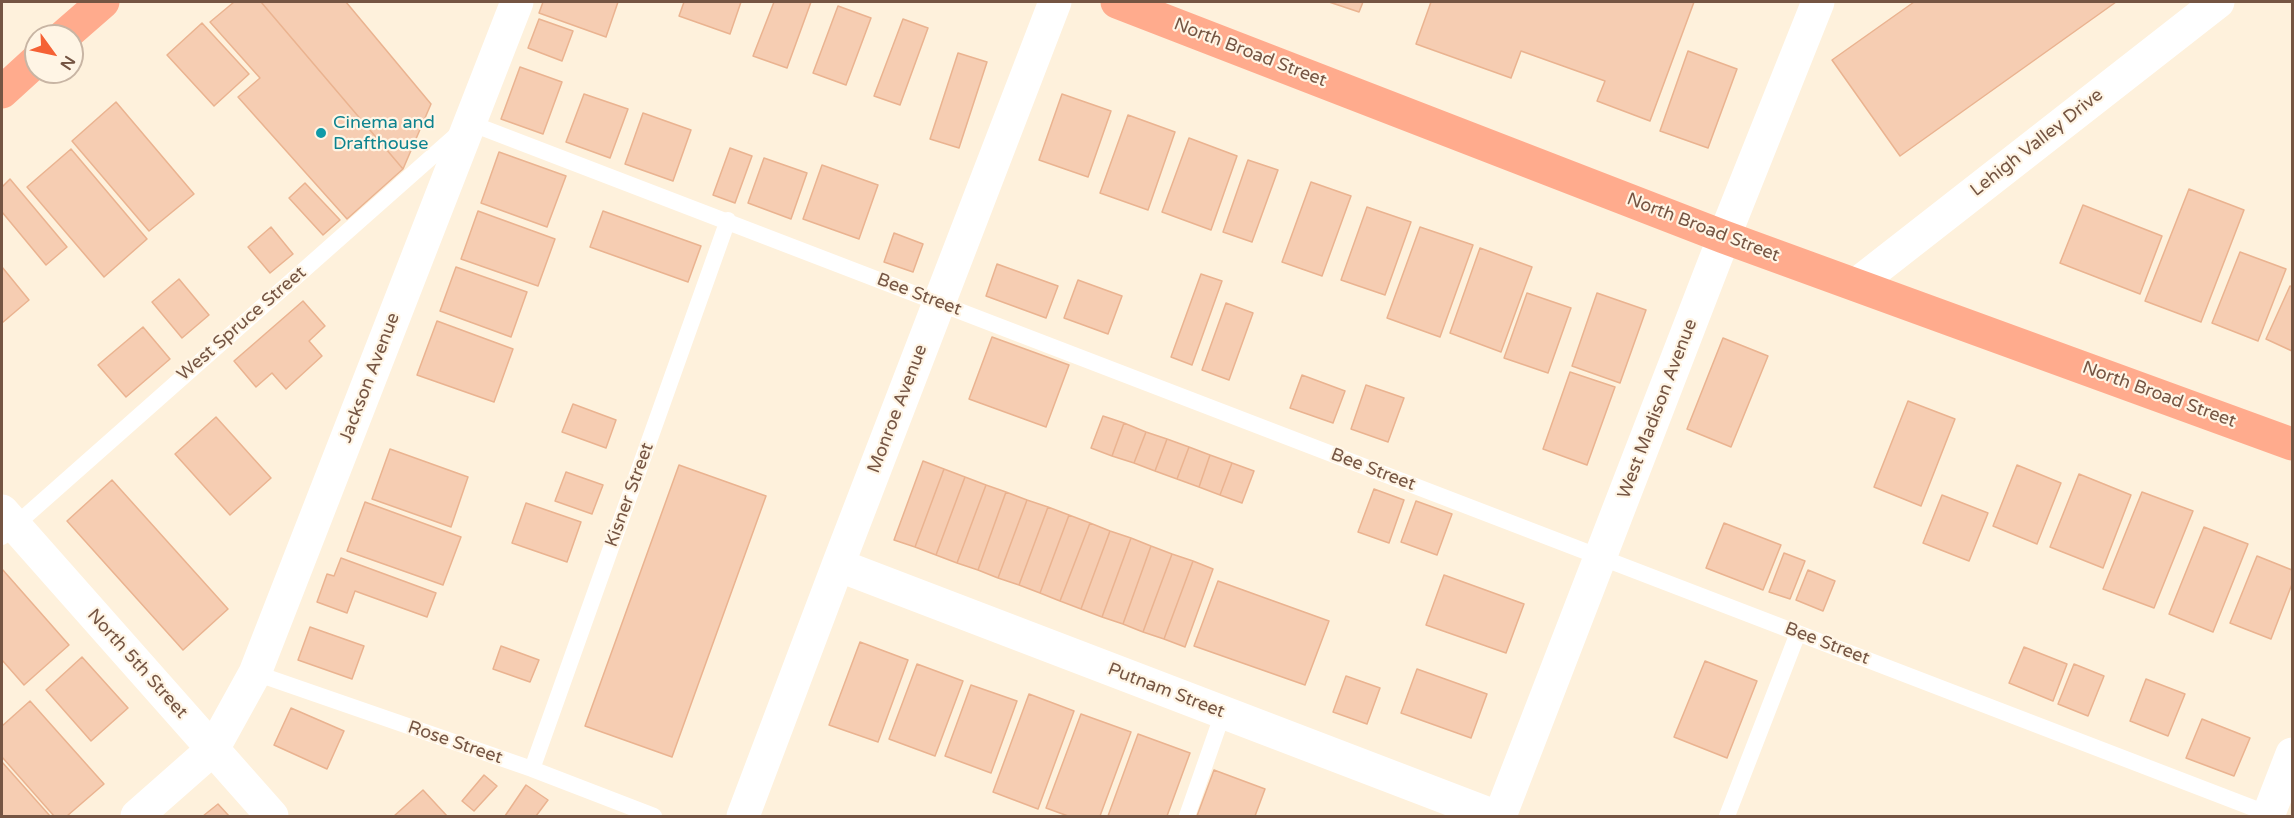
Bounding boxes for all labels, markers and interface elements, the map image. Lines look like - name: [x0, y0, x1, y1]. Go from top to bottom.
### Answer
- street label: North Broad Street: [1170, 14, 1330, 92]
- north arrow: [24, 24, 84, 84]
- text: N: [56, 52, 79, 74]
- street label: Lehigh Valley Drive: [1966, 85, 2108, 201]
- place label: Cinema and Drafthouse: [333, 112, 435, 154]
- marker: Cinema and Drafthouse: [314, 126, 328, 140]
- street label: North Broad Street: [1623, 189, 1783, 267]
- street label: West Spruce Street: [173, 262, 311, 386]
- street label: Bee Street: [874, 269, 964, 321]
- street label: Jackson Avenue: [335, 310, 405, 446]
- street label: West Madison Avenue: [1614, 316, 1702, 502]
- street label: Monroe Avenue: [864, 342, 932, 476]
- street label: North Broad Street: [2079, 357, 2239, 433]
- street label: Kisner Street: [601, 440, 659, 550]
- street label: Bee Street: [1328, 444, 1418, 496]
- street label: North 5th Street: [82, 605, 192, 723]
- street label: Bee Street: [1782, 618, 1872, 670]
- street label: Putnam Street: [1104, 659, 1228, 723]
- street label: Rose Street: [405, 717, 505, 769]

